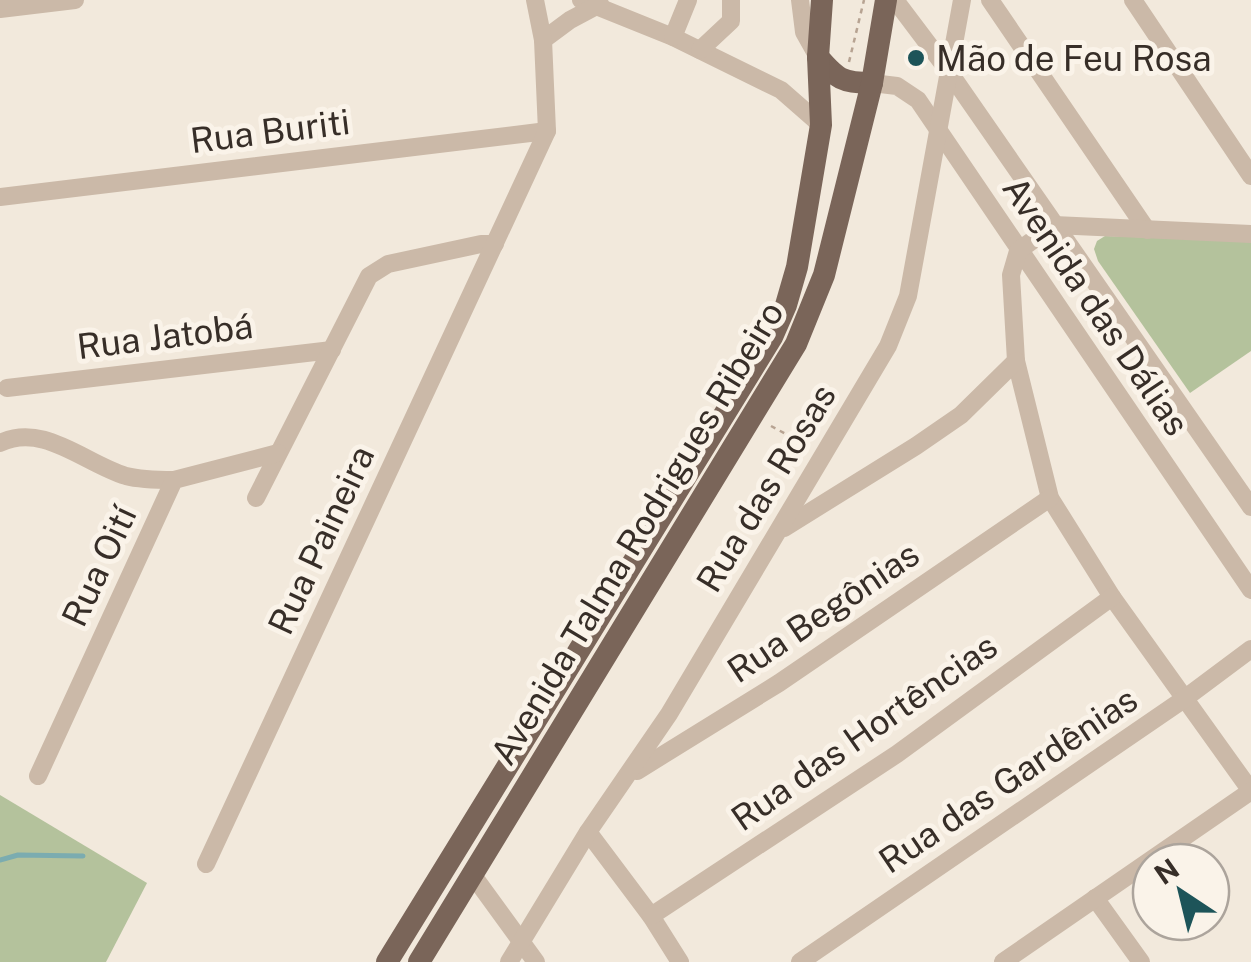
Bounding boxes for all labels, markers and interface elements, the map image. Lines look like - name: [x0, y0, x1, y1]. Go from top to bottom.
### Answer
- place label: Mão de Feu Rosa: [936, 38, 1212, 79]
- marker: Mão de Feu Rosa: [905, 47, 927, 69]
- street label: Rua Buriti: [188, 101, 352, 161]
- street label: Avenida das Dálias: [994, 169, 1198, 443]
- street label: Avenida Talma Rodrigues Ribeiro: [482, 294, 792, 772]
- street label: Rua Jatobá: [75, 305, 255, 367]
- street label: Rua das Rosas: [688, 377, 844, 599]
- street label: Rua Paineira: [260, 439, 382, 641]
- street label: Rua Oití: [53, 499, 145, 633]
- street label: Rua Begônias: [720, 533, 926, 691]
- street label: Rua das Hortências: [724, 625, 1004, 839]
- street label: Rua das Gardênias: [871, 679, 1145, 881]
- north arrow: [1131, 842, 1231, 942]
- text: N: [1148, 851, 1185, 891]

